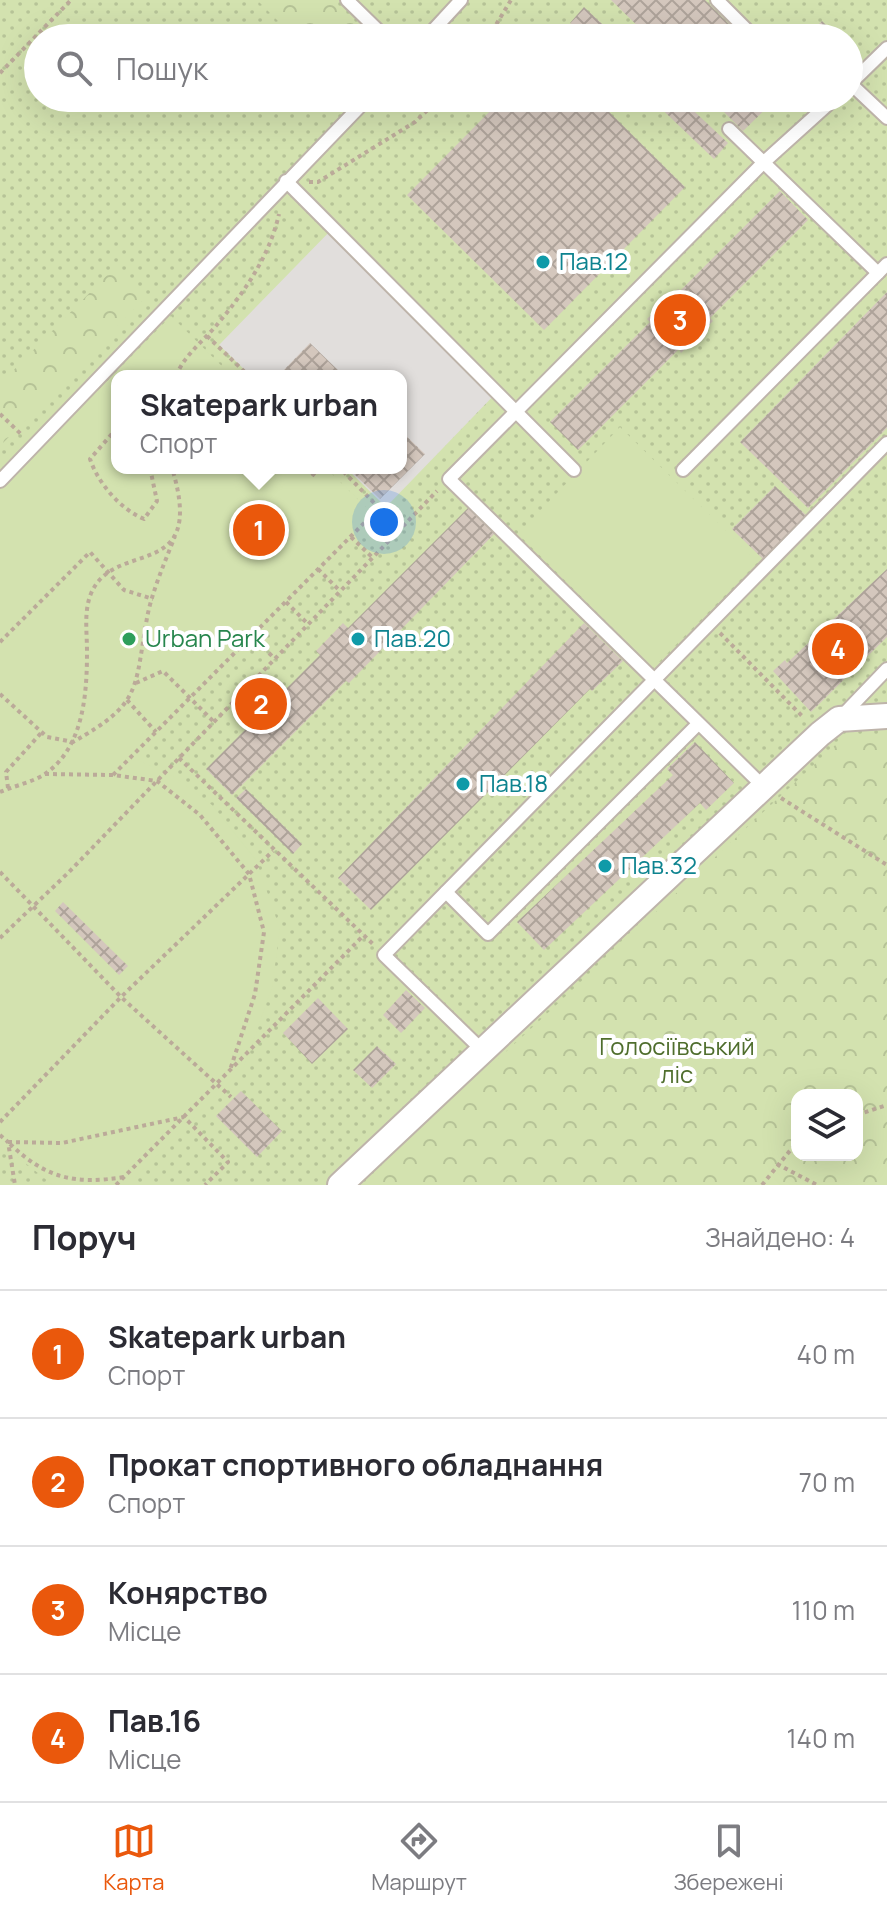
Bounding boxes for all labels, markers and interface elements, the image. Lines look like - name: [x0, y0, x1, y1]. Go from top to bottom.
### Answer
- search box: [24, 24, 863, 112]
- icon: search: [52, 46, 96, 90]
- text: Пошук: [116, 48, 208, 89]
- place label: Пав.12: [559, 244, 628, 277]
- marker: Пав.12: [534, 253, 552, 271]
- pin: 3: [654, 290, 706, 350]
- popup: [111, 370, 407, 474]
- text: Skatepark urban: [140, 384, 378, 425]
- text: Спорт: [140, 425, 217, 461]
- pin: 1: [233, 500, 285, 560]
- your location: [364, 502, 404, 542]
- pin: 4: [812, 619, 864, 679]
- place label: Urban Park: [145, 621, 266, 654]
- place label: Пав.20: [374, 621, 451, 654]
- marker: Urban Park: [120, 630, 138, 648]
- marker: Пав.20: [349, 630, 367, 648]
- pin: 2: [235, 674, 287, 734]
- place label: Пав.18: [479, 766, 548, 799]
- marker: Пав.18: [454, 775, 472, 793]
- place label: Пав.32: [621, 848, 697, 881]
- marker: Пав.32: [596, 857, 614, 875]
- park label: Голосіївський ліс: [599, 1029, 755, 1090]
- map controls: [791, 1089, 863, 1161]
- button: layers: [791, 1089, 863, 1161]
- text: Поруч: [32, 1214, 136, 1260]
- text: Знайдено: 4: [705, 1219, 855, 1255]
- text: Skatepark urban: [108, 1316, 346, 1357]
- text: 1: [52, 1336, 64, 1372]
- text: 40 m: [797, 1336, 855, 1372]
- text: Спорт: [108, 1357, 185, 1393]
- text: Прокат спортивного обладнання: [108, 1444, 603, 1485]
- text: 2: [50, 1464, 66, 1500]
- text: 70 m: [799, 1464, 855, 1500]
- text: Спорт: [108, 1485, 185, 1521]
- text: Конярство: [108, 1572, 268, 1613]
- text: 3: [50, 1592, 66, 1628]
- text: 110 m: [792, 1592, 855, 1628]
- text: Місце: [108, 1613, 182, 1649]
- text: Пав.16: [108, 1700, 201, 1741]
- text: 4: [50, 1720, 66, 1756]
- text: 140 m: [786, 1720, 855, 1756]
- text: Місце: [108, 1741, 182, 1777]
- tab: Карта: [103, 1819, 165, 1897]
- tab: Маршрут: [371, 1819, 467, 1897]
- tab: Збережені: [673, 1819, 784, 1897]

